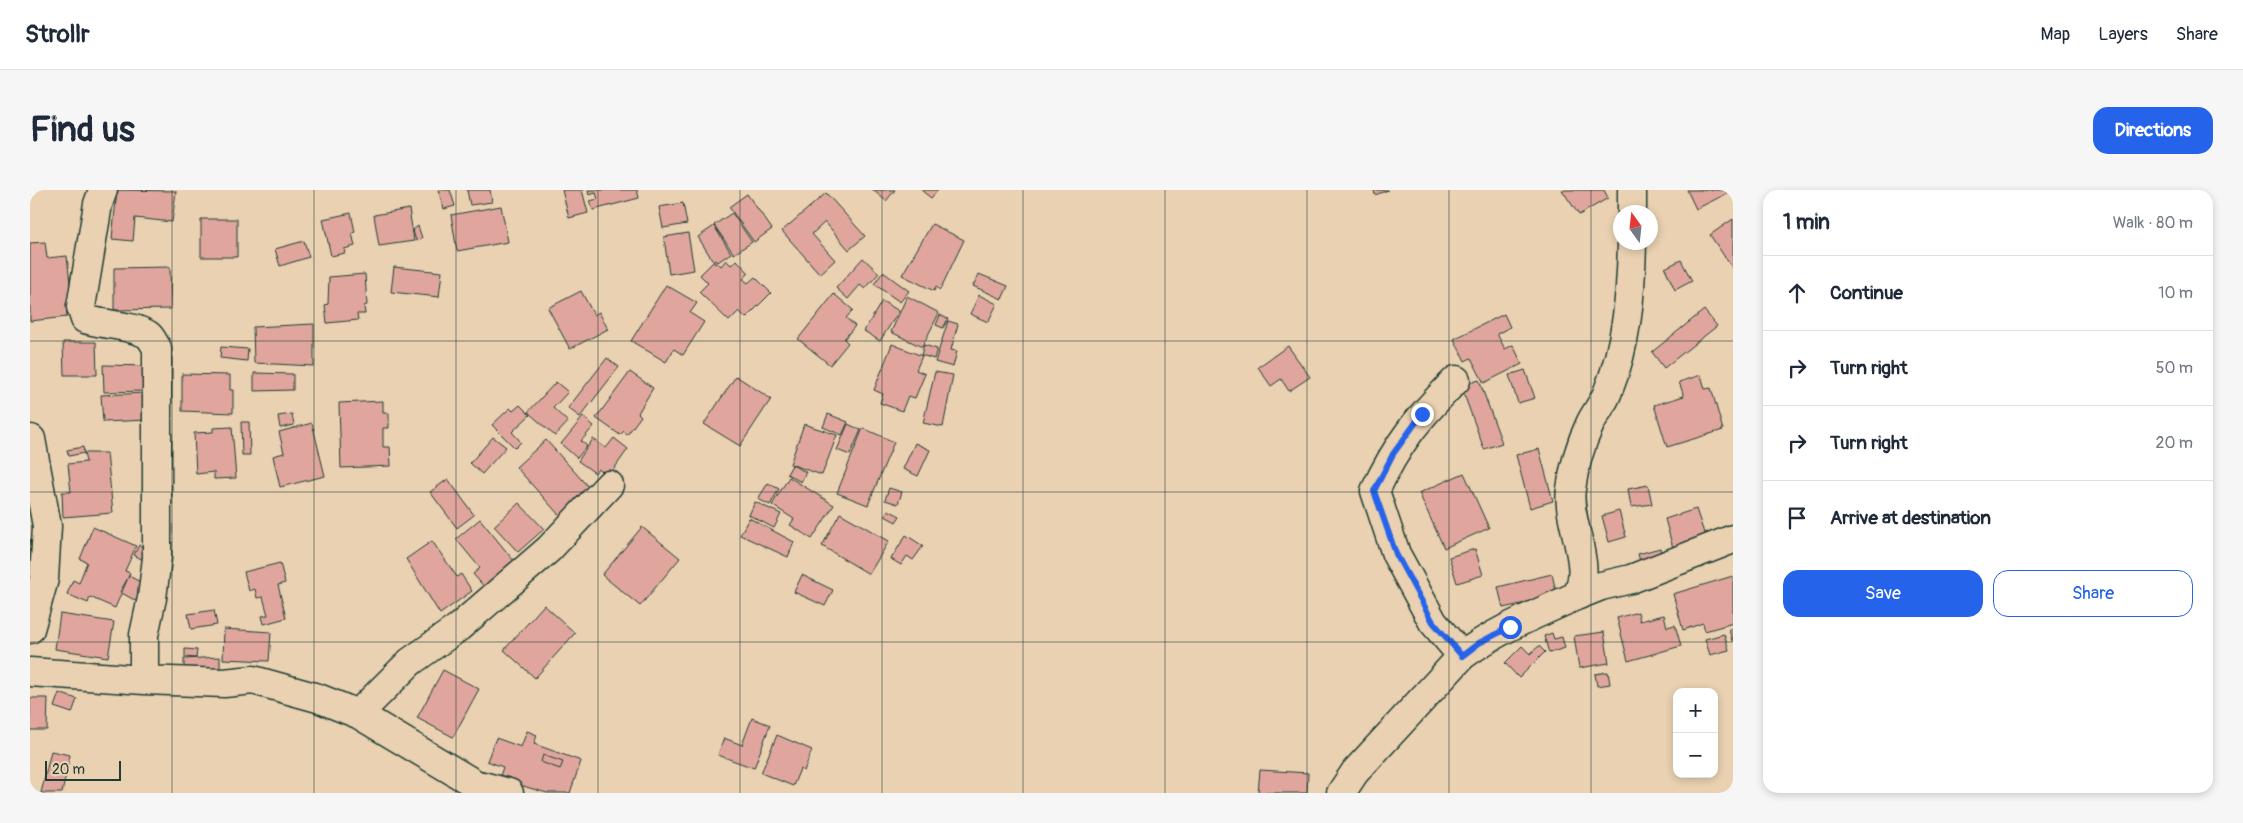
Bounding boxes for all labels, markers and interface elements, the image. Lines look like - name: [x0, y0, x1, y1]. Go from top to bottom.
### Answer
- text: Strollr: [25, 20, 90, 49]
- text: Map: [2041, 23, 2070, 46]
- text: Layers: [2098, 23, 2148, 46]
- text: Share: [2176, 23, 2218, 46]
- button: Directions: [2093, 107, 2213, 154]
- text: Find us: [30, 108, 135, 152]
- north arrow: [1613, 205, 1658, 250]
- text: 1 min: [1783, 209, 1830, 236]
- text: Walk · 80 m: [2113, 213, 2193, 233]
- icon: ahead: [1783, 279, 1811, 307]
- text: Continue: [1830, 281, 1903, 305]
- text: 10 m: [2158, 283, 2193, 303]
- icon: right: [1783, 354, 1811, 382]
- text: Turn right: [1830, 356, 1908, 380]
- text: 50 m: [2156, 358, 2193, 378]
- route end: [1411, 403, 1434, 426]
- icon: right: [1783, 429, 1811, 457]
- text: Turn right: [1830, 431, 1908, 455]
- text: 20 m: [2155, 433, 2193, 453]
- icon: arrive: [1783, 504, 1811, 532]
- text: Arrive at destination: [1830, 506, 1991, 530]
- button: Save: [1783, 570, 1983, 617]
- button: Share: [1993, 570, 2193, 617]
- route start: [1499, 616, 1522, 639]
- map controls: [1673, 688, 1718, 778]
- button: +: [1673, 688, 1718, 733]
- button: −: [1673, 733, 1718, 778]
- scale bar: [45, 758, 121, 781]
- text: 20 m: [52, 761, 85, 778]

